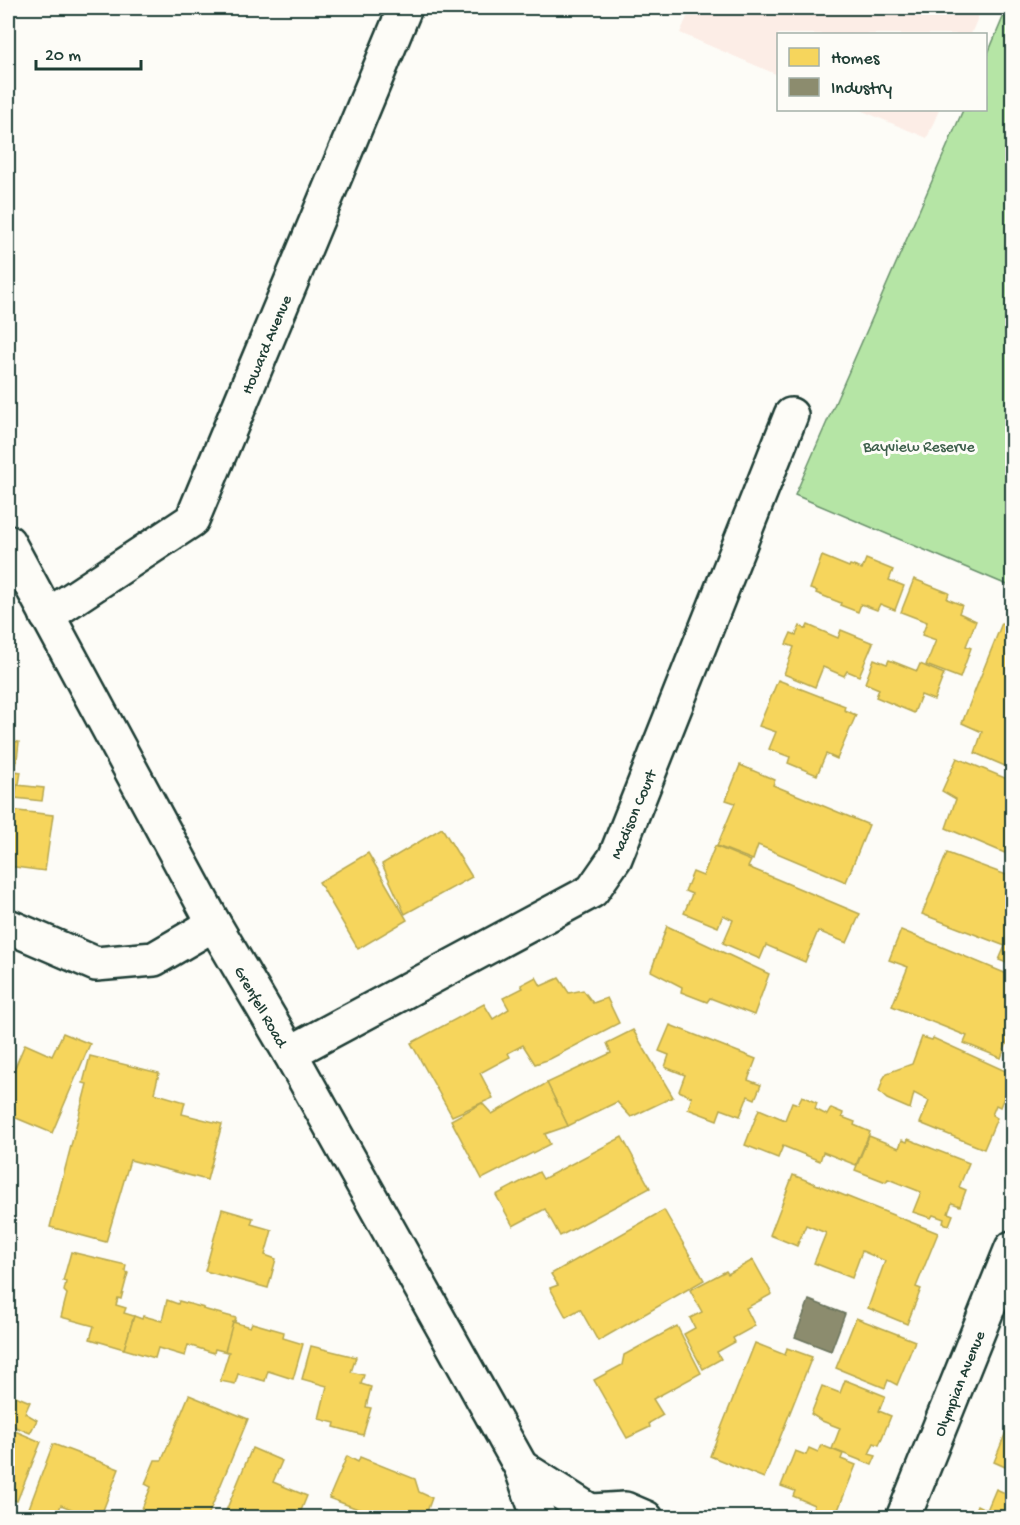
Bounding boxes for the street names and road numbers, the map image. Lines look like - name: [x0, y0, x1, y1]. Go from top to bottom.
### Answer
- street label: Howard Avenue: [239, 292, 298, 398]
- street label: Madison Court: [608, 767, 663, 863]
- street label: Grenfell Road: [228, 964, 291, 1053]
- street label: Olympian Avenue: [931, 1328, 991, 1440]

